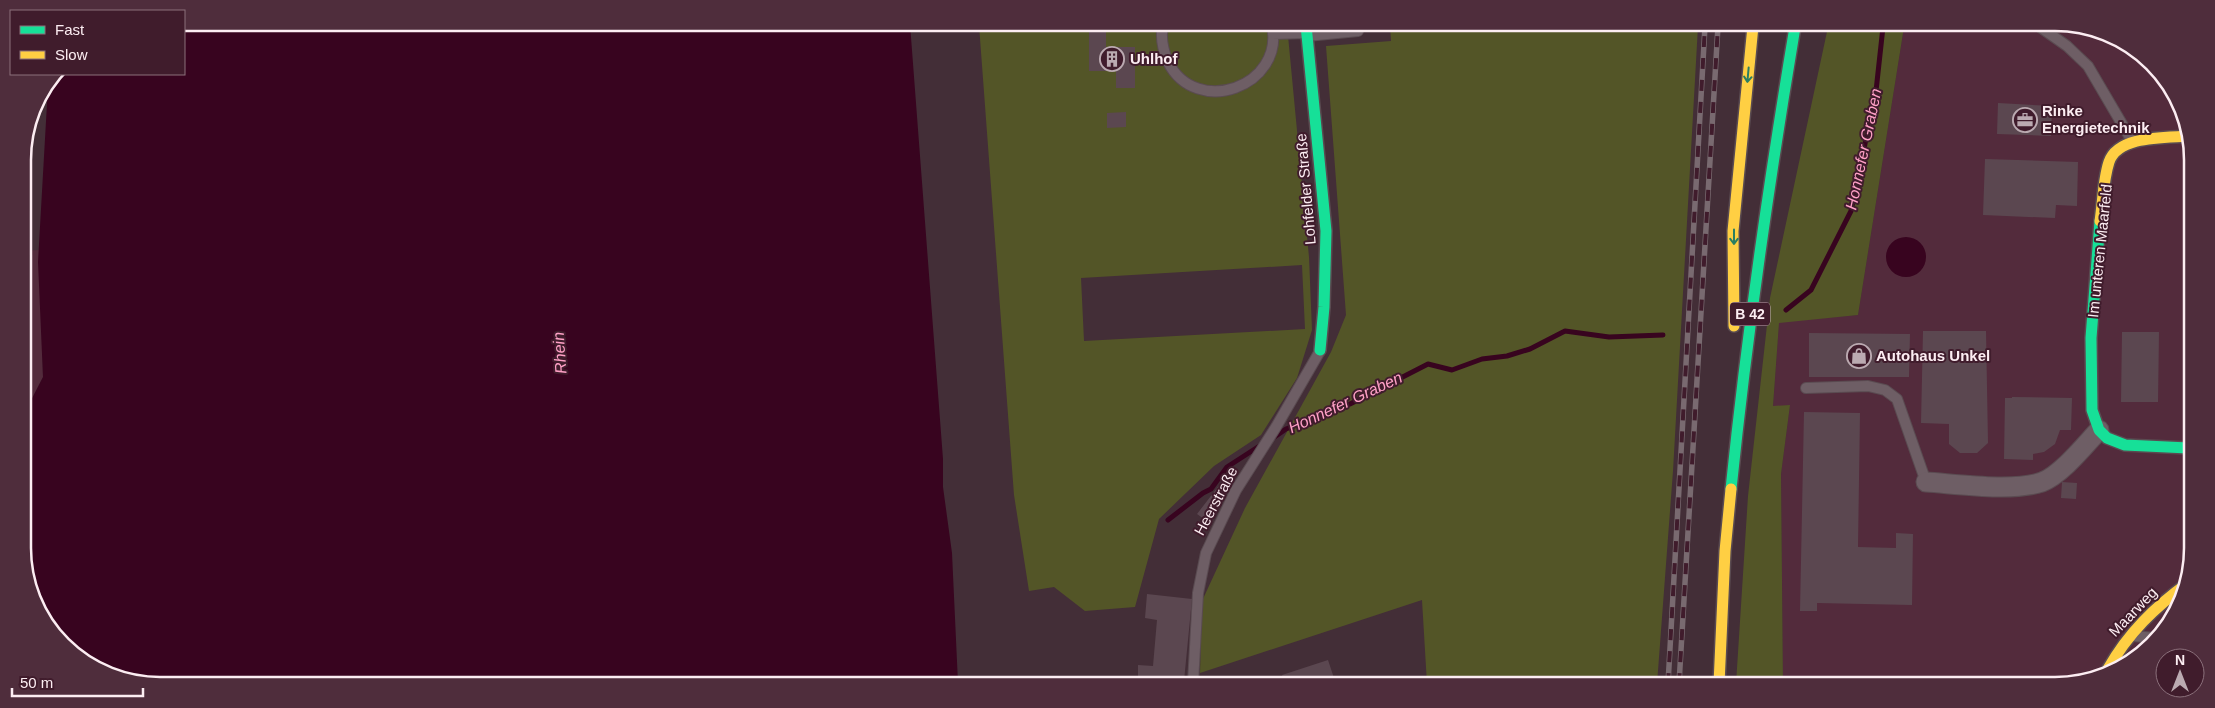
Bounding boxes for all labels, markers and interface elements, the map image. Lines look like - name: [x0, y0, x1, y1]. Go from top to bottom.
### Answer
- legend: [10, 10, 185, 75]
- text: Fast: [55, 21, 85, 38]
- text: Slow: [55, 46, 88, 63]
- building icon: Uhlhof: [1099, 46, 1125, 72]
- place label: Uhlhof: [1130, 50, 1178, 67]
- one-way arrow: [1744, 67, 1753, 83]
- water label: Honnefer Graben: [1842, 87, 1885, 211]
- place label: Rinke Energietechnik: [2042, 102, 2150, 136]
- office icon: Rinke Energietechnik: [2012, 107, 2038, 133]
- street label: Lohfelder Straße: [1292, 133, 1319, 245]
- street label: Im unteren Maarfeld: [2084, 183, 2115, 319]
- one-way arrow: [1729, 228, 1739, 245]
- road number: B 42: [1730, 302, 1770, 326]
- water label: Rhein: [550, 331, 569, 374]
- shop icon: Autohaus Unkel: [1846, 343, 1872, 369]
- place label: Autohaus Unkel: [1876, 347, 1990, 364]
- water label: Honnefer Graben: [1286, 369, 1405, 436]
- street label: Heerstraße: [1190, 464, 1241, 538]
- street label: Maarweg: [2105, 584, 2160, 640]
- north arrow: [2155, 648, 2205, 698]
- text: N: [2175, 652, 2185, 668]
- scale bar: [12, 666, 144, 698]
- text: 50 m: [20, 674, 53, 691]

